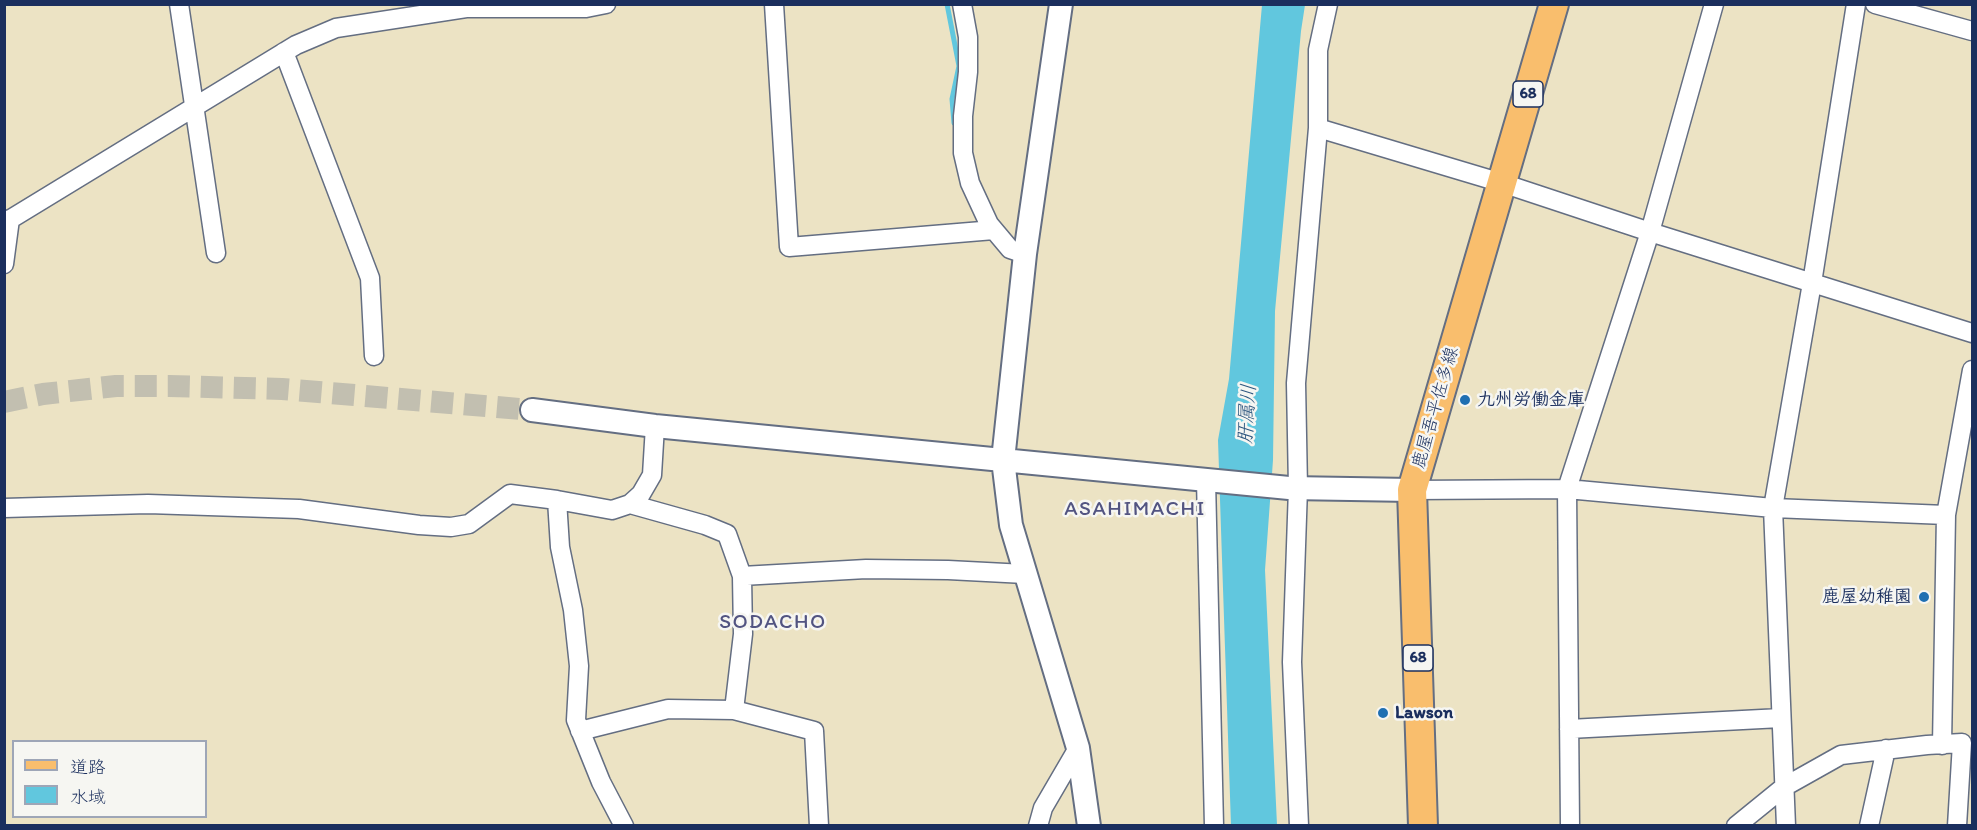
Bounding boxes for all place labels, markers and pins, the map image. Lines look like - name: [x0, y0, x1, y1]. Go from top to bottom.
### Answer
- place label: 九州労働金庫: [1477, 389, 1585, 411]
- marker: 九州労働金庫: [1458, 393, 1472, 407]
- place label: 鹿屋幼稚園: [1822, 586, 1912, 608]
- marker: 鹿屋幼稚園: [1917, 590, 1931, 604]
- place label: Lawson: [1395, 702, 1453, 724]
- marker: Lawson: [1376, 706, 1390, 720]

